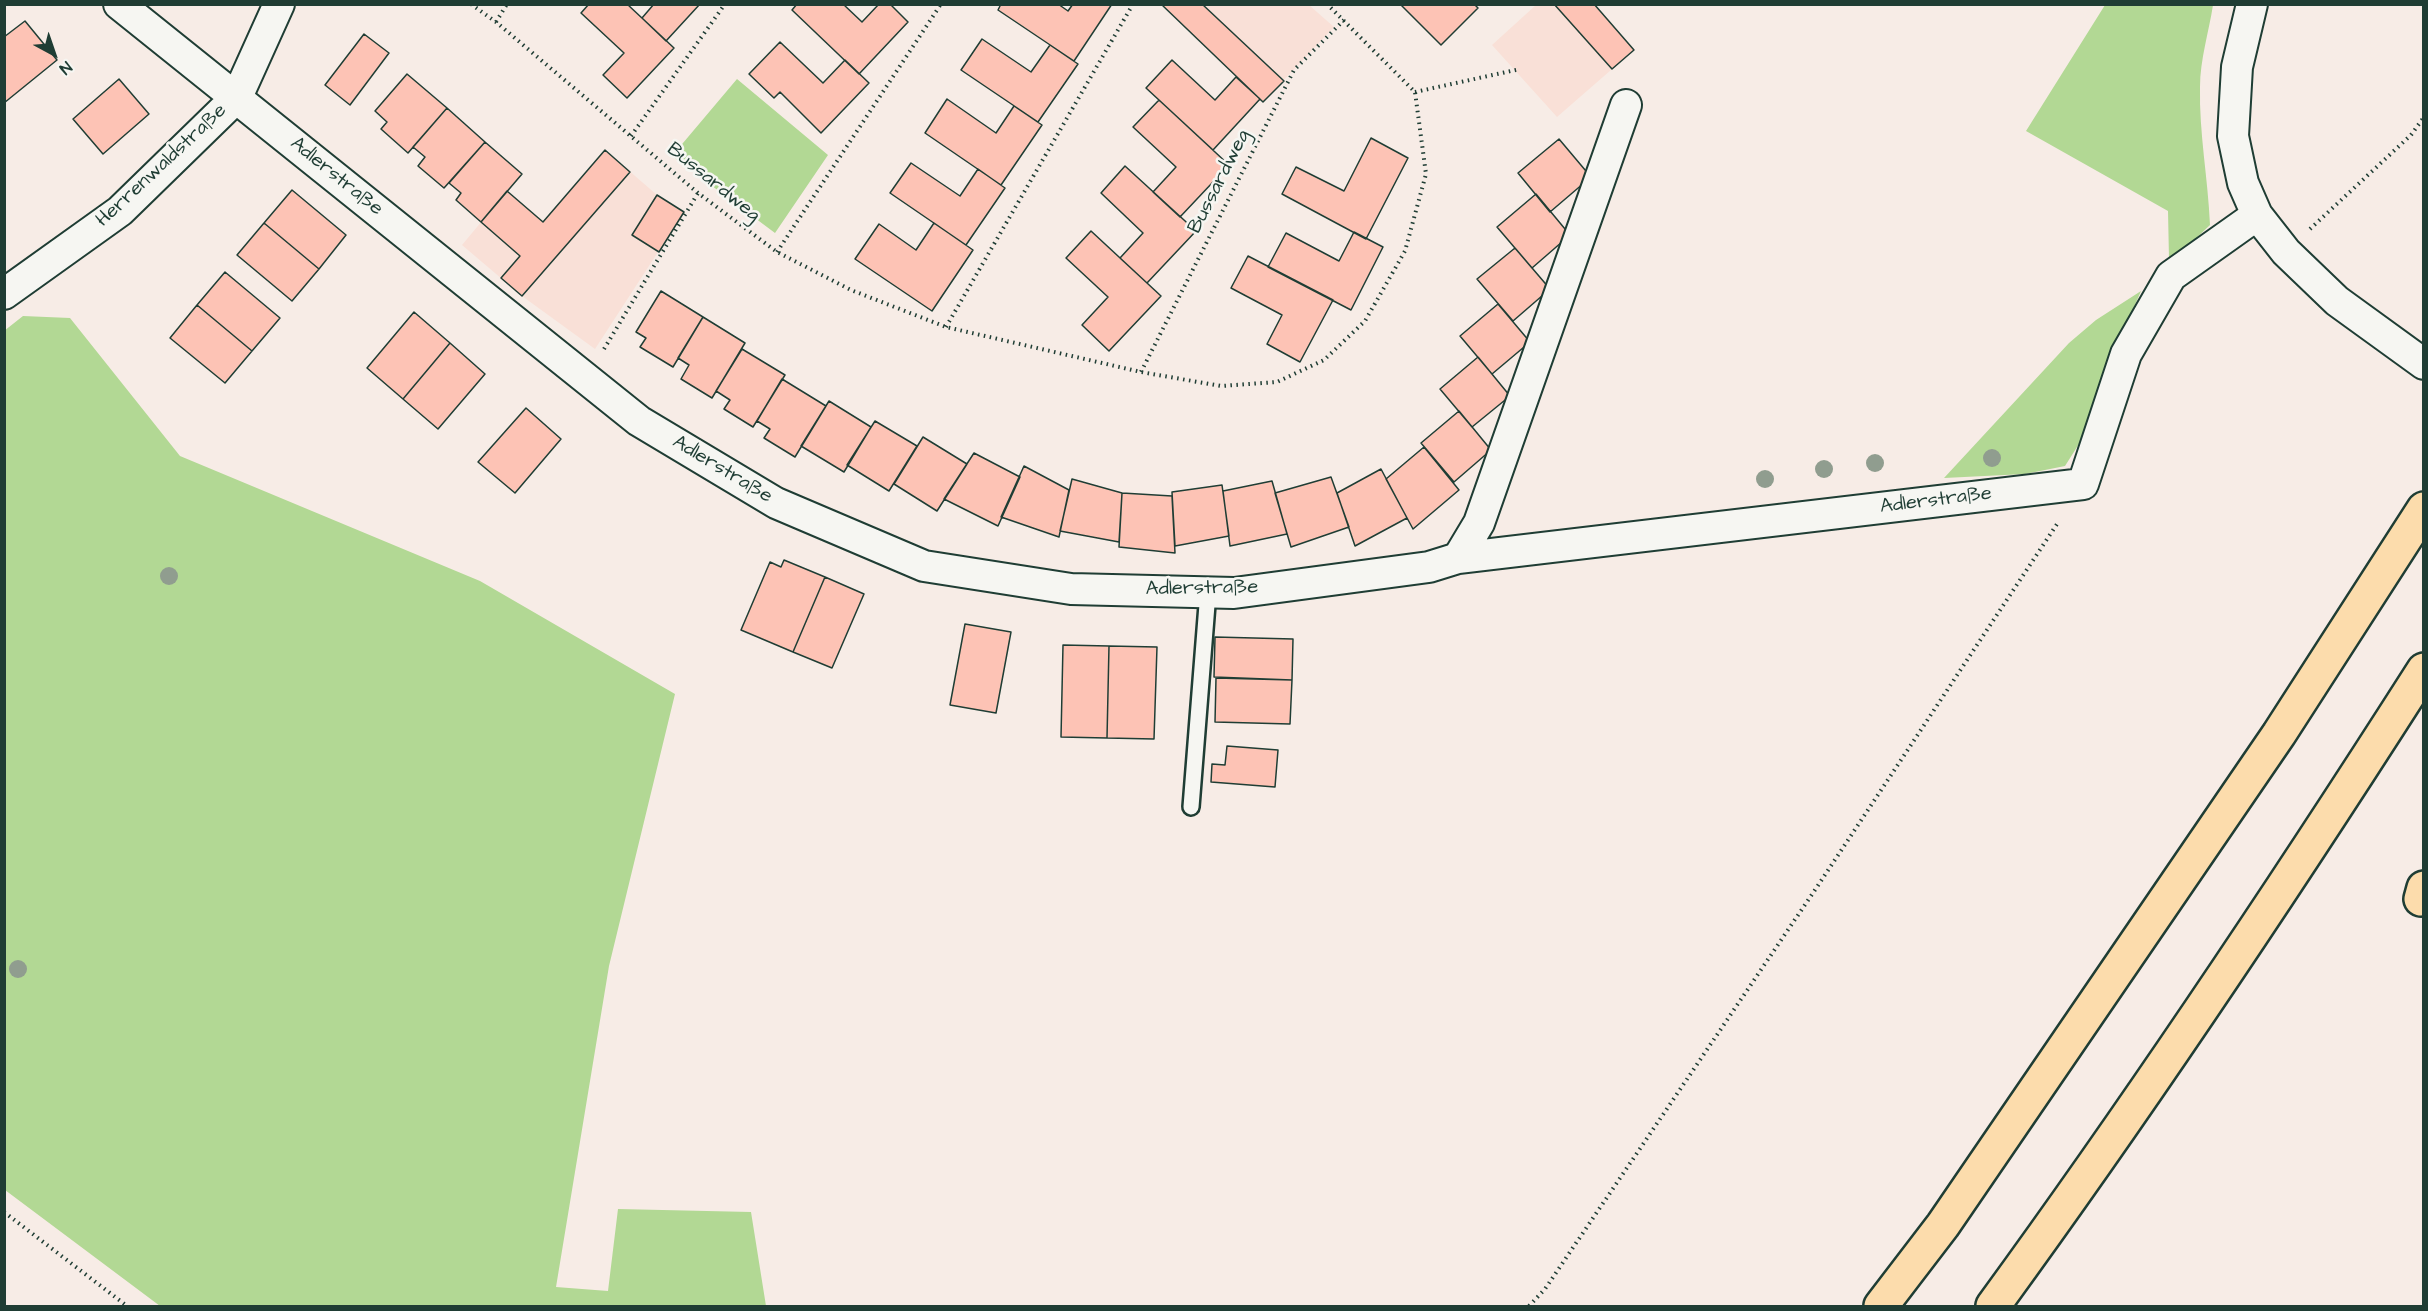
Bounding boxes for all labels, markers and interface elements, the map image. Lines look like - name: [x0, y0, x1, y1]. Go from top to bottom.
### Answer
- north arrow: [24, 24, 84, 84]
- text: N: [55, 56, 76, 79]
- street label: Herrenwaldstraße: [92, 99, 232, 233]
- street label: Bussardweg: [1184, 126, 1256, 238]
- street label: Adlerstraße: [285, 132, 387, 222]
- street label: Bussardweg: [661, 138, 765, 228]
- street label: Adlerstraße: [668, 431, 776, 509]
- street label: Adlerstraße: [1879, 482, 1993, 520]
- street label: Adlerstraße: [1146, 576, 1258, 602]

